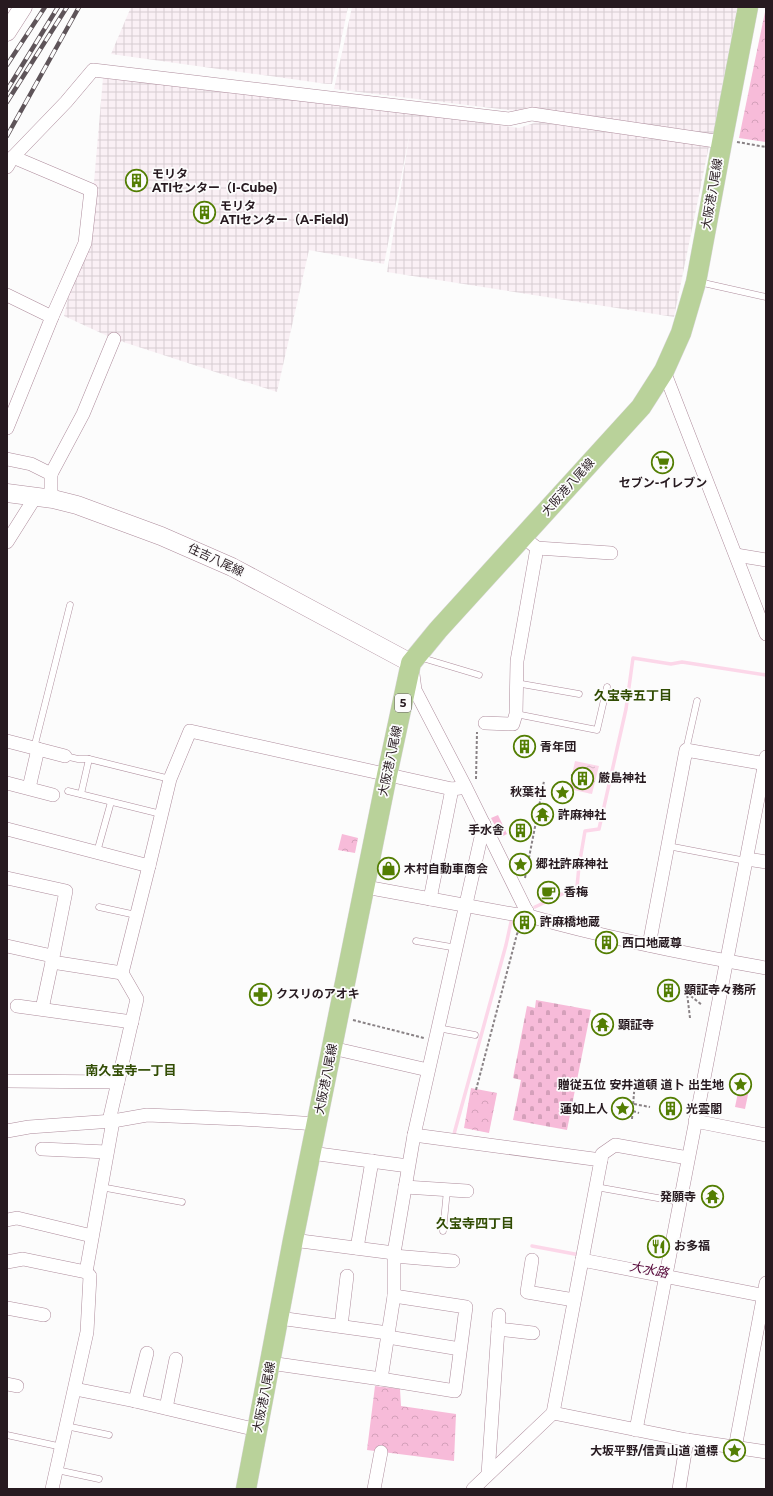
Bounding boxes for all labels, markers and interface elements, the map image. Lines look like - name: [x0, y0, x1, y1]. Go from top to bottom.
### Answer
- street label: 大阪港八尾線: [698, 157, 725, 231]
- place label: モリタ ATIセンター（I-Cube): [151, 166, 278, 195]
- building icon: モリタ ATIセンター（I-Cube): [124, 168, 150, 194]
- place label: モリタ ATIセンター（A-Field): [219, 198, 349, 227]
- building icon: モリタ ATIセンター（A-Field): [191, 200, 217, 226]
- supermarket icon: セブン-イレブン: [650, 449, 676, 475]
- street label: 大阪港八尾線: [538, 455, 597, 518]
- place label: セブン-イレブン: [619, 475, 707, 490]
- street label: 住吉八尾線: [186, 540, 247, 579]
- district label: 久宝寺五丁目: [594, 687, 672, 703]
- road number: 5: [395, 694, 411, 712]
- street label: 大阪港八尾線: [375, 724, 404, 798]
- building icon: 青年団: [511, 734, 537, 760]
- place label: 青年団: [540, 739, 576, 754]
- building icon: 厳島神社: [570, 765, 596, 791]
- place label: 厳島神社: [598, 770, 646, 785]
- place icon: 秋葉社: [549, 779, 575, 805]
- place label: 秋葉社: [510, 784, 546, 799]
- temple icon: 許麻神社: [529, 802, 555, 828]
- place label: 許麻神社: [558, 807, 606, 822]
- building icon: 手水舎: [507, 817, 533, 843]
- place label: 手水舎: [468, 822, 504, 837]
- place icon: 郷社許麻神社: [508, 851, 534, 877]
- shop icon: 木村自動車商会: [376, 856, 402, 882]
- place label: 郷社許麻神社: [536, 856, 608, 871]
- place label: 木村自動車商会: [404, 861, 488, 876]
- cafe icon: 香梅: [536, 879, 562, 905]
- place label: 香梅: [564, 884, 588, 899]
- building icon: 許麻橋地蔵: [511, 909, 537, 935]
- place label: 許麻橋地蔵: [540, 914, 600, 929]
- building icon: 西口地蔵尊: [594, 930, 620, 956]
- place label: 西口地蔵尊: [622, 935, 682, 950]
- building icon: 顕証寺々務所: [655, 977, 681, 1003]
- pharmacy icon: クスリのアオキ: [248, 981, 274, 1007]
- place label: 顕証寺々務所: [684, 982, 756, 997]
- place label: クスリのアオキ: [276, 986, 360, 1001]
- temple icon: 顕証寺: [589, 1012, 615, 1038]
- place label: 顕証寺: [618, 1017, 654, 1032]
- street label: 大阪港八尾線: [311, 1042, 340, 1116]
- district label: 南久宝寺一丁目: [85, 1062, 177, 1078]
- place icon: 贈従五位 安井道頓 道卜 出生地: [727, 1072, 753, 1098]
- place label: 贈従五位 安井道頓 道卜 出生地: [558, 1077, 724, 1092]
- place icon: 蓮如上人: [610, 1096, 636, 1122]
- building icon: 光雲閣: [657, 1096, 683, 1122]
- place label: 蓮如上人: [560, 1101, 608, 1116]
- place label: 光雲閣: [686, 1101, 722, 1116]
- temple icon: 発願寺: [699, 1184, 725, 1210]
- place label: 発願寺: [660, 1189, 696, 1204]
- district label: 久宝寺四丁目: [436, 1215, 514, 1231]
- restaurant icon: お多福: [645, 1233, 671, 1259]
- place label: お多福: [674, 1238, 710, 1253]
- water label: 大水路: [628, 1257, 671, 1281]
- street label: 大阪港八尾線: [249, 1360, 278, 1434]
- place icon: 大坂平野/信貴山道 道標: [721, 1438, 747, 1464]
- place label: 大坂平野/信貴山道 道標: [590, 1443, 718, 1458]

